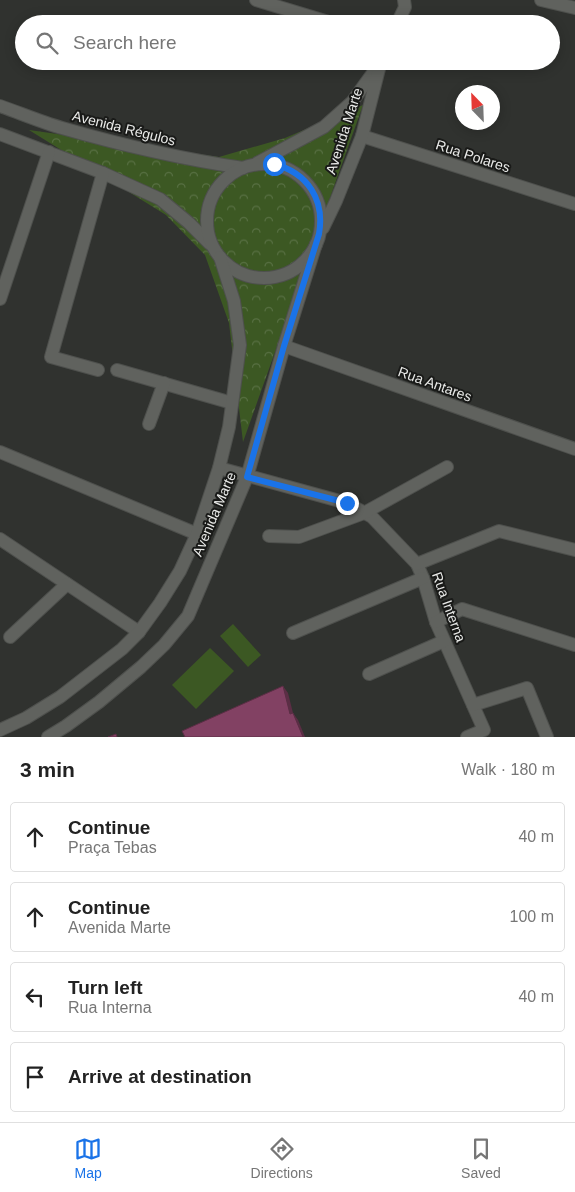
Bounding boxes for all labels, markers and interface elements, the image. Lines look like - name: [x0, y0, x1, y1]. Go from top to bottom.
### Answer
- search box: [15, 15, 560, 70]
- icon: search: [33, 29, 61, 57]
- text: Search here: [73, 32, 177, 53]
- north arrow: [455, 85, 500, 130]
- street label: Avenida Marte: [322, 86, 366, 176]
- street label: Avenida Régulos: [71, 107, 177, 149]
- street label: Rua Polares: [434, 136, 512, 176]
- route start: [263, 153, 286, 176]
- street label: Rua Antares: [396, 363, 474, 405]
- street label: Avenida Marte: [189, 469, 239, 559]
- route end: [336, 492, 359, 515]
- street label: Rua Interna: [429, 570, 469, 644]
- text: 3 min: [20, 758, 75, 781]
- text: Walk · 180 m: [461, 761, 555, 778]
- text: Continue: [68, 817, 150, 838]
- icon: ahead: [21, 823, 49, 851]
- text: 40 m: [518, 828, 554, 845]
- text: Praça Tebas: [68, 839, 157, 856]
- text: Continue: [68, 897, 150, 918]
- icon: ahead: [21, 903, 49, 931]
- text: 100 m: [510, 908, 554, 925]
- text: Avenida Marte: [68, 919, 171, 936]
- text: Turn left: [68, 977, 143, 998]
- icon: left: [21, 983, 49, 1011]
- text: 40 m: [518, 988, 554, 1005]
- text: Rua Interna: [68, 999, 152, 1016]
- icon: arrive: [21, 1063, 49, 1091]
- text: Arrive at destination: [68, 1066, 252, 1087]
- tab: Map: [74, 1135, 102, 1181]
- tab: Directions: [251, 1135, 313, 1181]
- tab: Saved: [461, 1135, 501, 1181]

